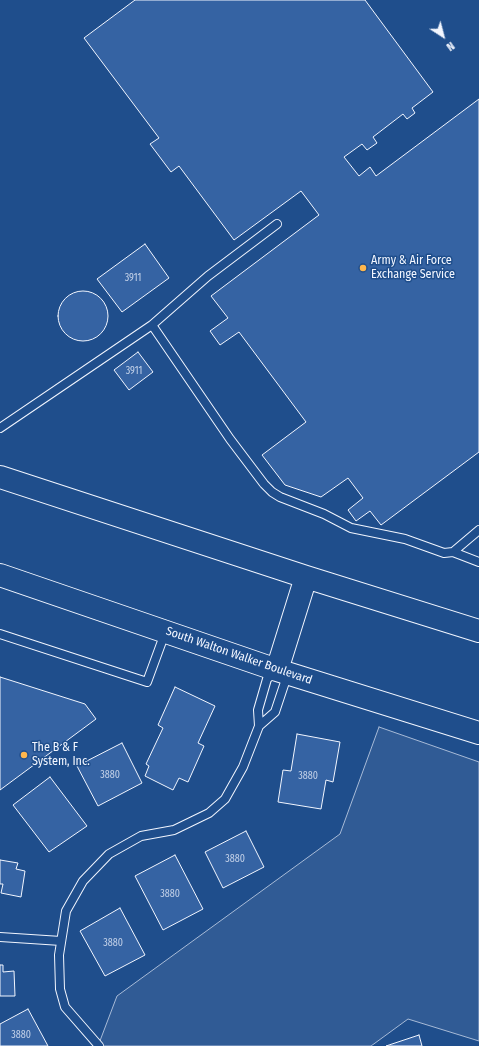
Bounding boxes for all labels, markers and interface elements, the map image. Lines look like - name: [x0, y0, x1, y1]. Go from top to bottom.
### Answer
- north arrow: [423, 16, 463, 56]
- text: N: [444, 39, 457, 53]
- place label: Army & Air Force Exchange Service: [371, 254, 455, 282]
- marker: Army & Air Force Exchange Service: [358, 263, 368, 273]
- house number: 3911: [125, 272, 141, 284]
- house number: 3911: [126, 365, 142, 377]
- street label: South Walton Walker Boulevard: [164, 624, 314, 688]
- place label: The B & F System, Inc.: [32, 741, 90, 769]
- marker: The B & F System, Inc.: [19, 750, 29, 760]
- house number: 3880: [100, 769, 120, 781]
- house number: 3880: [298, 770, 318, 782]
- house number: 3880: [225, 853, 245, 865]
- house number: 3880: [160, 888, 180, 900]
- house number: 3880: [103, 937, 123, 949]
- house number: 3880: [11, 1029, 31, 1041]

